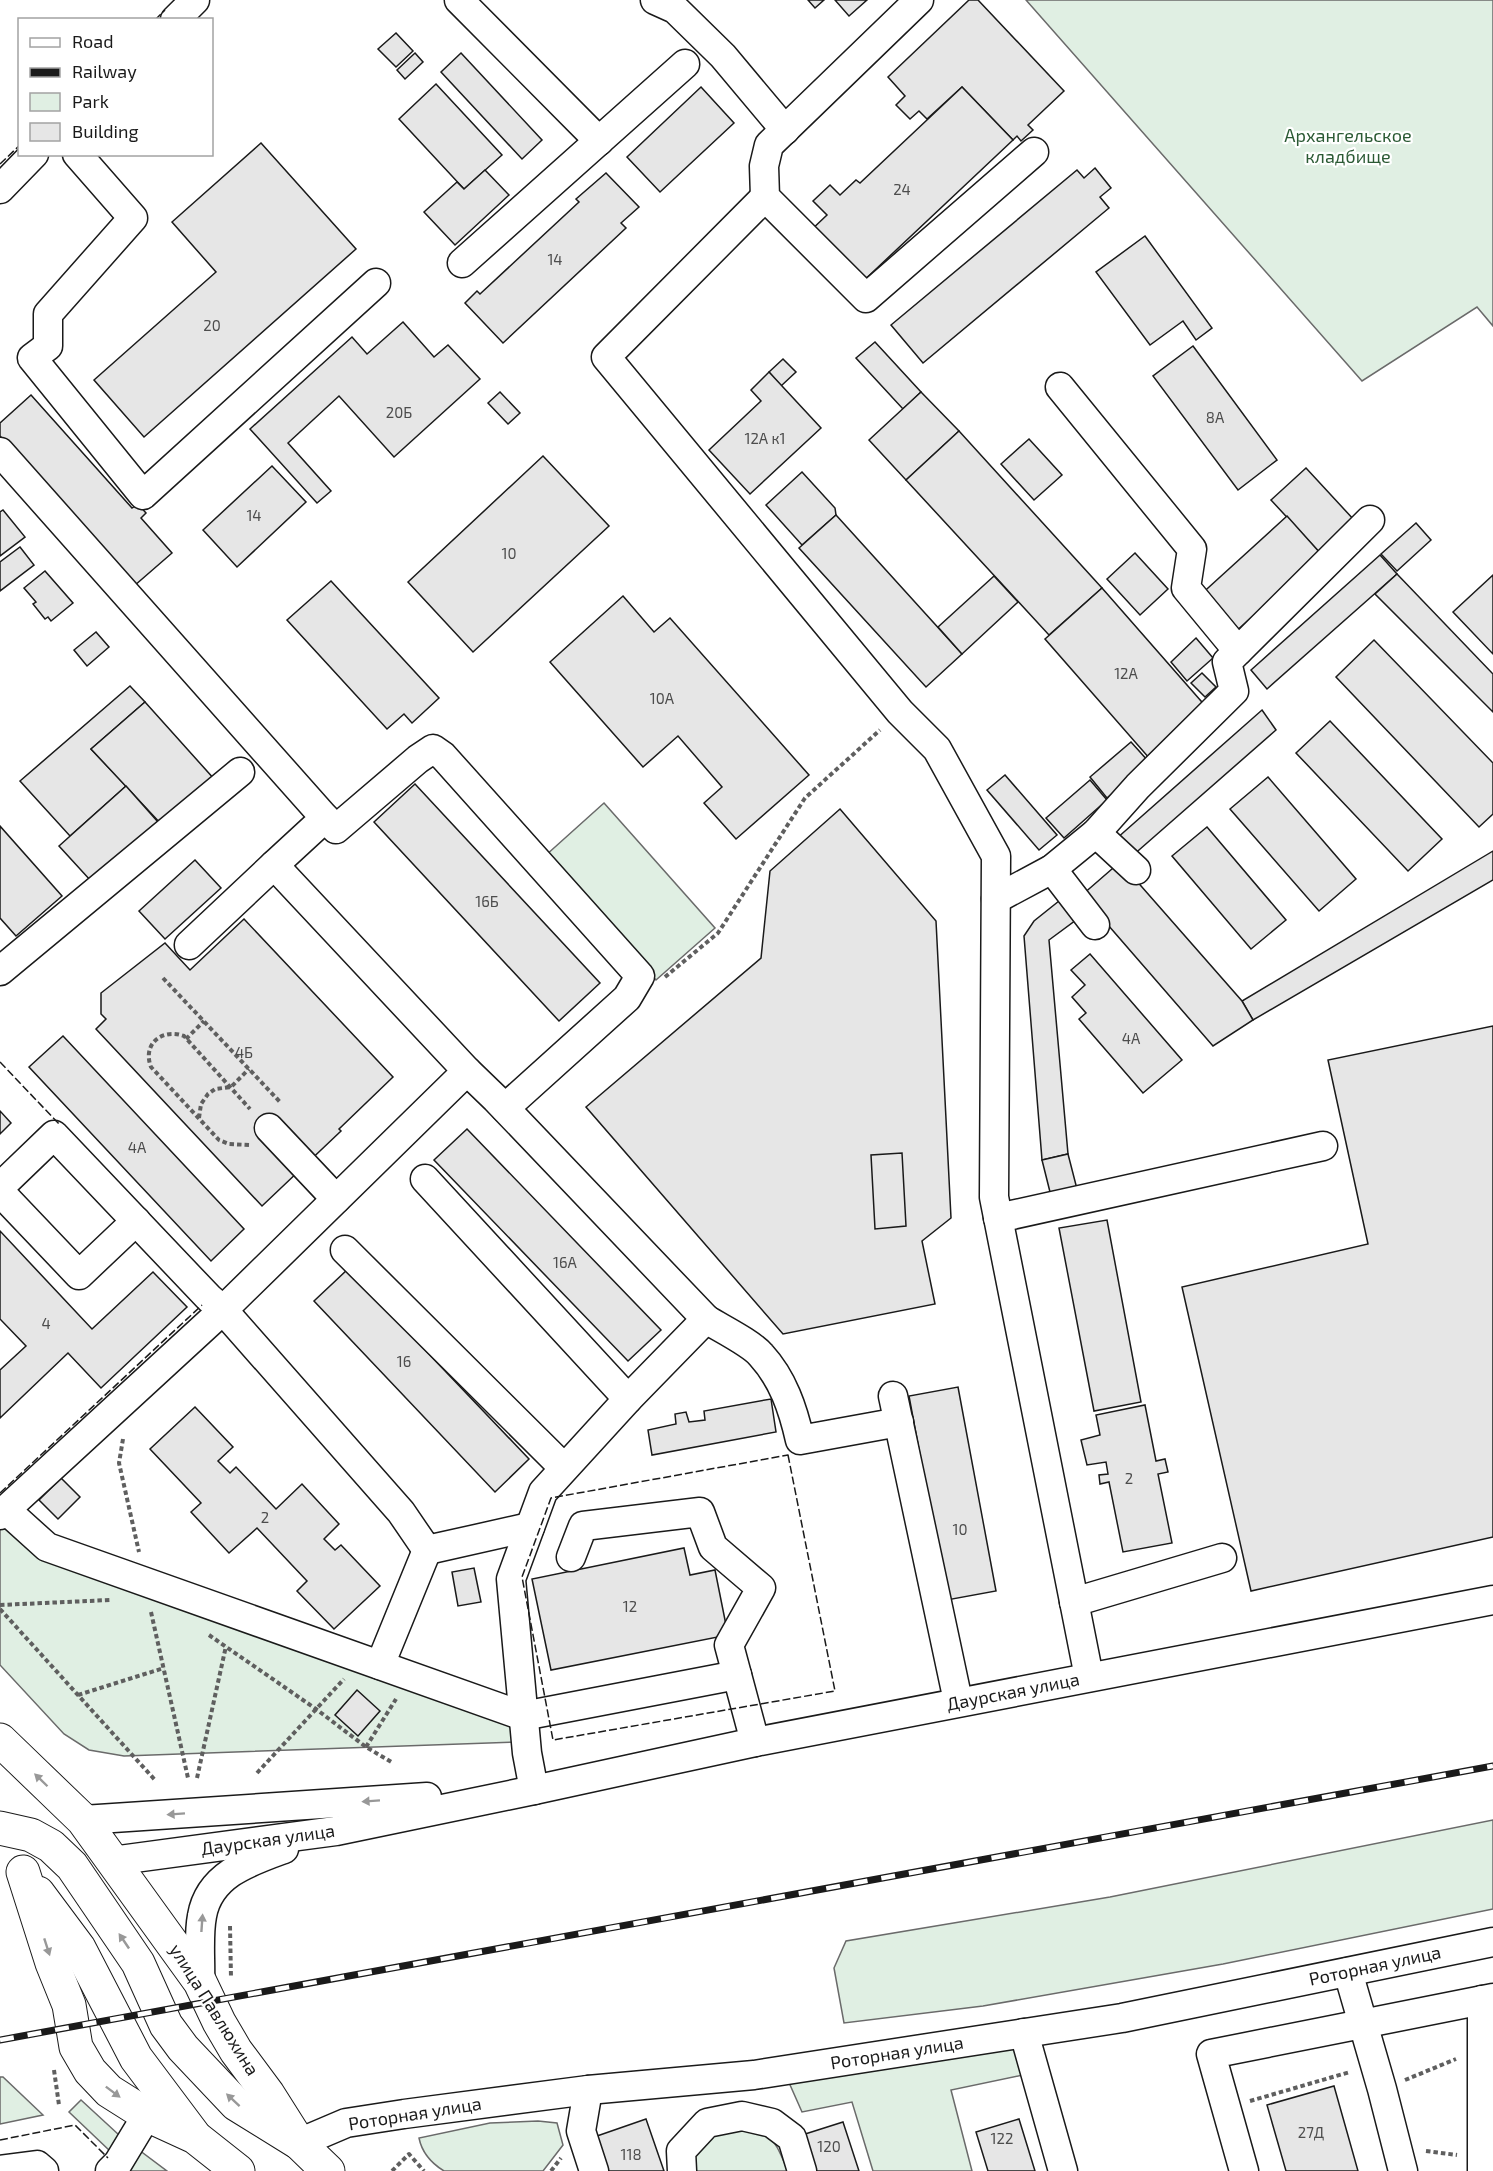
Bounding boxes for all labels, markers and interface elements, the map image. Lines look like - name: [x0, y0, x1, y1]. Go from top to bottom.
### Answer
- legend: [18, 18, 213, 156]
- text: Road: [72, 30, 113, 52]
- text: Railway: [72, 60, 137, 82]
- text: Park: [72, 90, 109, 112]
- text: Building: [72, 120, 139, 142]
- park label: Архангельское кладбище: [1284, 124, 1412, 167]
- house number: 24: [893, 180, 911, 198]
- house number: 14: [547, 250, 563, 268]
- house number: 20: [203, 316, 221, 334]
- house number: 20Б: [386, 403, 412, 421]
- house number: 8А: [1206, 408, 1225, 426]
- house number: 12А к1: [744, 429, 786, 447]
- house number: 14: [246, 506, 262, 524]
- house number: 10: [501, 544, 517, 562]
- house number: 12А: [1114, 664, 1139, 682]
- house number: 10А: [650, 689, 675, 707]
- house number: 16Б: [475, 892, 499, 910]
- house number: 4А: [1122, 1029, 1141, 1047]
- house number: 4Б: [235, 1043, 253, 1061]
- house number: 4А: [128, 1138, 147, 1156]
- house number: 16А: [553, 1253, 578, 1271]
- house number: 4: [41, 1314, 51, 1332]
- house number: 16: [397, 1352, 411, 1370]
- house number: 2: [1125, 1469, 1133, 1487]
- house number: 2: [261, 1508, 269, 1526]
- house number: 10: [952, 1520, 968, 1538]
- house number: 12: [623, 1597, 637, 1615]
- street label: Даурская улица: [944, 1667, 1081, 1715]
- one-way arrow: [34, 1773, 49, 1787]
- one-way arrow: [361, 1796, 380, 1806]
- one-way arrow: [166, 1809, 185, 1818]
- street label: Даурская улица: [199, 1819, 336, 1859]
- one-way arrow: [197, 1914, 207, 1933]
- one-way arrow: [119, 1933, 130, 1949]
- one-way arrow: [43, 1938, 52, 1956]
- street label: улица Павлюхина: [165, 1940, 264, 2079]
- street label: Роторная улица: [1307, 1940, 1443, 1990]
- street label: Роторная улица: [829, 2031, 965, 2073]
- one-way arrow: [104, 2086, 120, 2098]
- street label: Роторная улица: [347, 2092, 483, 2134]
- one-way arrow: [225, 2093, 240, 2107]
- house number: 27Д: [1298, 2123, 1324, 2141]
- house number: 122: [991, 2129, 1013, 2147]
- house number: 120: [817, 2137, 841, 2155]
- house number: 118: [620, 2145, 642, 2163]

